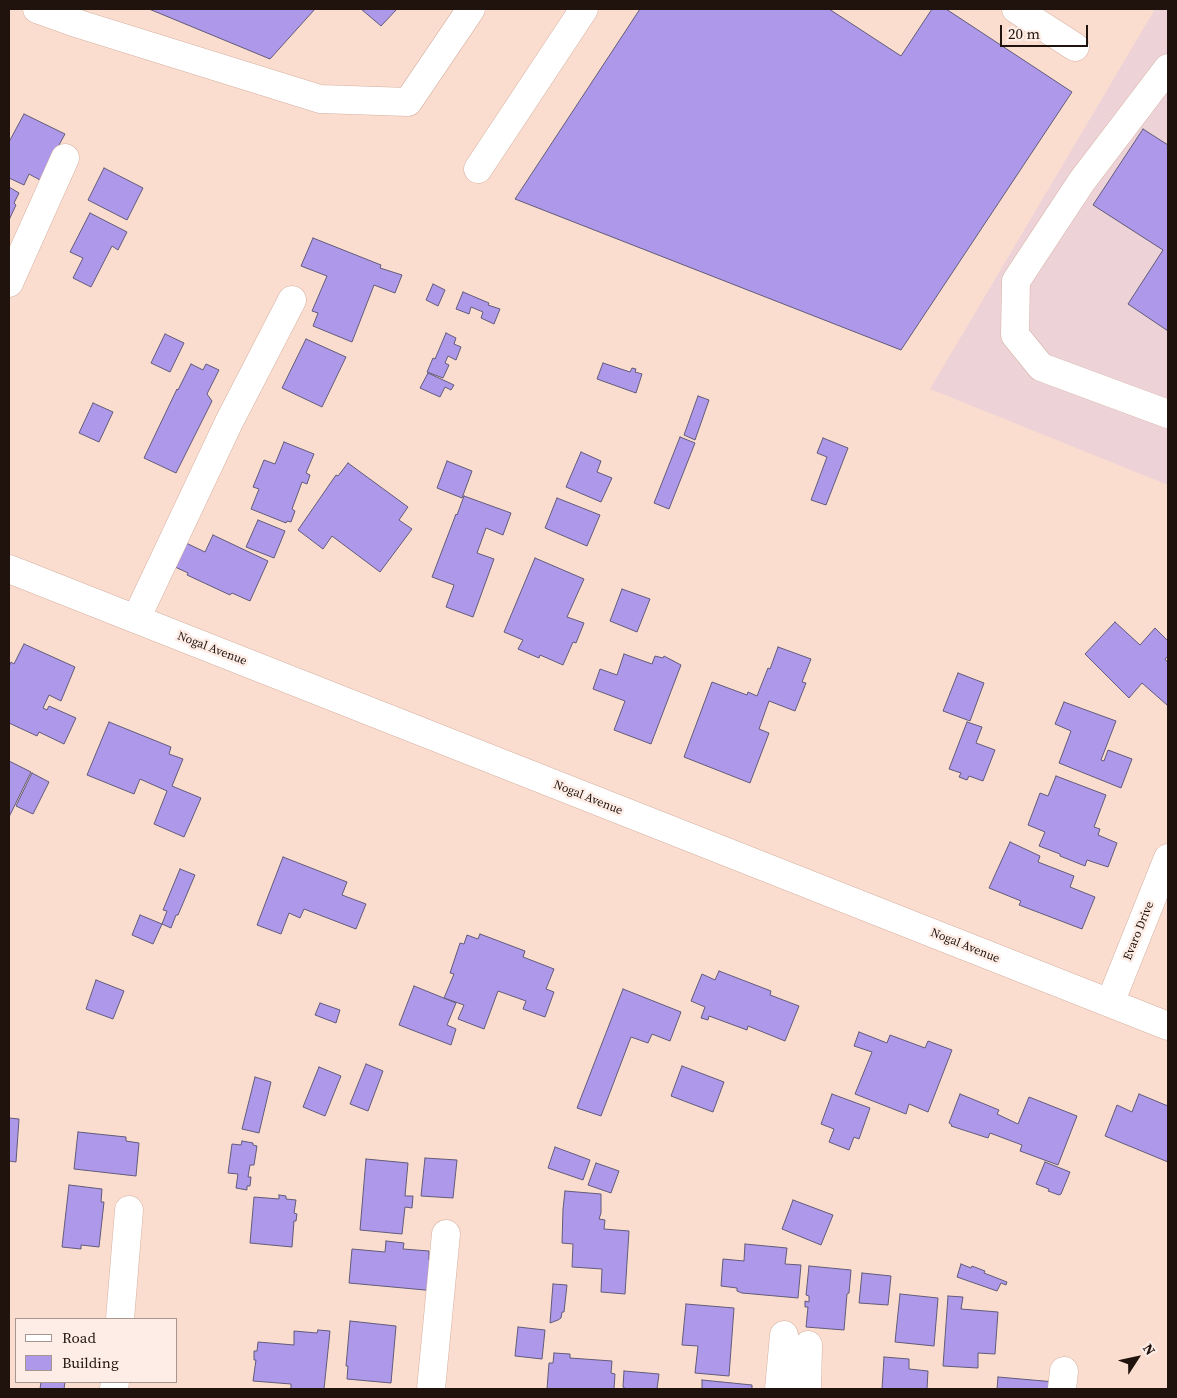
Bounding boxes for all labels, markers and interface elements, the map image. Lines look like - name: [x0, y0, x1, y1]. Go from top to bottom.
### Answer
- scale bar: [1002, 15, 1090, 47]
- text: 20 m: [1008, 23, 1040, 44]
- street label: Nogal Avenue: [175, 629, 249, 669]
- street label: Nogal Avenue: [551, 778, 625, 818]
- street label: Evaro Drive: [1121, 899, 1157, 963]
- street label: Nogal Avenue: [928, 926, 1002, 966]
- legend: [15, 1318, 178, 1383]
- text: Road: [62, 1327, 96, 1348]
- north arrow: [1112, 1333, 1162, 1383]
- text: N: [1138, 1339, 1160, 1359]
- text: Building: [62, 1352, 119, 1373]

